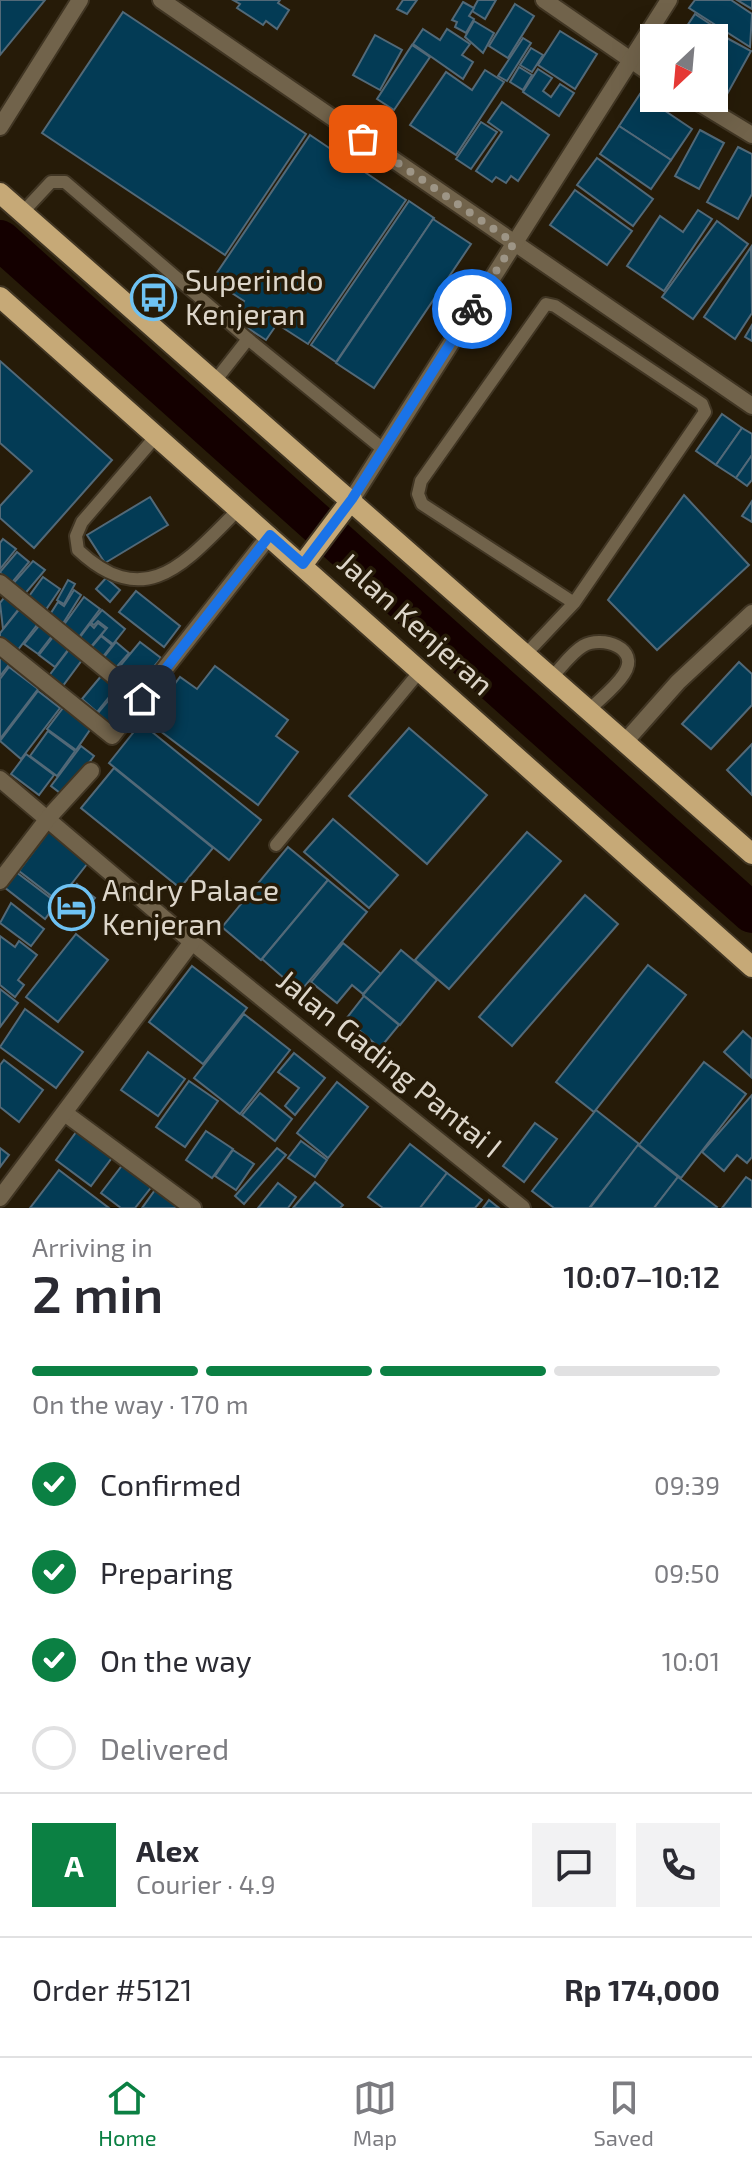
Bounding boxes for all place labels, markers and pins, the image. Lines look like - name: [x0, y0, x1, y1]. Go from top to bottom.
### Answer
- pin: [329, 105, 397, 173]
- place label: Superindo Kenjeran: [185, 261, 324, 331]
- bus stop icon: Superindo Kenjeran: [130, 274, 178, 322]
- pin: [108, 665, 176, 733]
- place label: Andry Palace Kenjeran: [102, 871, 279, 941]
- hotel icon: Andry Palace Kenjeran: [47, 884, 95, 932]

